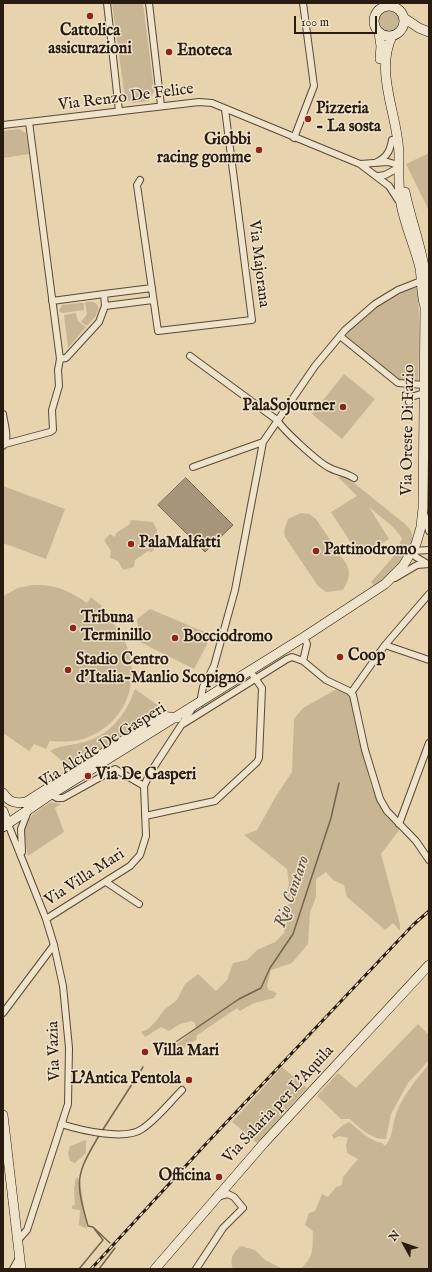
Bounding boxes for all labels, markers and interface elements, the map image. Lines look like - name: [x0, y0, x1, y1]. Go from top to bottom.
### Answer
- scale bar: [296, 8, 379, 34]
- marker: Cattolica assicurazioni: [85, 11, 95, 21]
- text: 100 m: [301, 15, 329, 30]
- place label: Cattolica assicurazioni: [48, 22, 132, 60]
- place label: Enoteca: [177, 42, 232, 62]
- marker: Enoteca: [164, 47, 174, 57]
- street label: Via Renzo De Felice: [57, 80, 195, 116]
- place label: Pizzeria - La sosta: [316, 100, 381, 138]
- marker: Pizzeria - La sosta: [303, 114, 313, 124]
- place label: Giobbi racing gomme: [157, 131, 251, 169]
- marker: Giobbi racing gomme: [254, 145, 264, 155]
- street label: Via Majorana: [243, 219, 273, 309]
- street label: Via Oreste Di Fazio: [398, 364, 420, 496]
- place label: PalaSojourner: [243, 397, 335, 417]
- marker: PalaSojourner: [338, 402, 348, 412]
- place label: PalaMalfatti: [139, 534, 221, 554]
- marker: PalaMalfatti: [126, 539, 136, 549]
- place label: Pattinodromo: [324, 541, 416, 561]
- marker: Pattinodromo: [311, 546, 321, 556]
- place label: Tribuna Terminillo: [81, 609, 151, 647]
- marker: Tribuna Terminillo: [68, 623, 78, 633]
- place label: Bocciodromo: [183, 628, 273, 648]
- marker: Bocciodromo: [170, 633, 180, 643]
- place label: Coop: [348, 647, 385, 667]
- place label: Stadio Centro d'Italia-Manlio Scopigno: [76, 651, 245, 689]
- marker: Coop: [335, 652, 345, 662]
- marker: Stadio Centro d'Italia-Manlio Scopigno: [63, 665, 73, 675]
- street label: Via Alcide De Gasperi: [36, 699, 170, 793]
- place label: Via De Gasperi: [96, 766, 196, 786]
- marker: Via De Gasperi: [83, 771, 93, 781]
- street label: Via Villa Mari: [42, 845, 128, 911]
- water label: Rio Cantaro: [271, 853, 315, 931]
- street label: Via Vazia: [44, 1021, 66, 1081]
- place label: Villa Mari: [153, 1042, 219, 1062]
- street label: Via Salaria per L'Aquila: [219, 1042, 339, 1168]
- marker: Villa Mari: [140, 1047, 150, 1057]
- place label: L'Antica Pentola: [70, 1070, 181, 1090]
- marker: L'Antica Pentola: [184, 1075, 194, 1085]
- place label: Officina: [159, 1167, 211, 1187]
- marker: Officina: [214, 1172, 224, 1182]
- north arrow: [384, 1224, 424, 1264]
- text: N: [386, 1228, 403, 1244]

